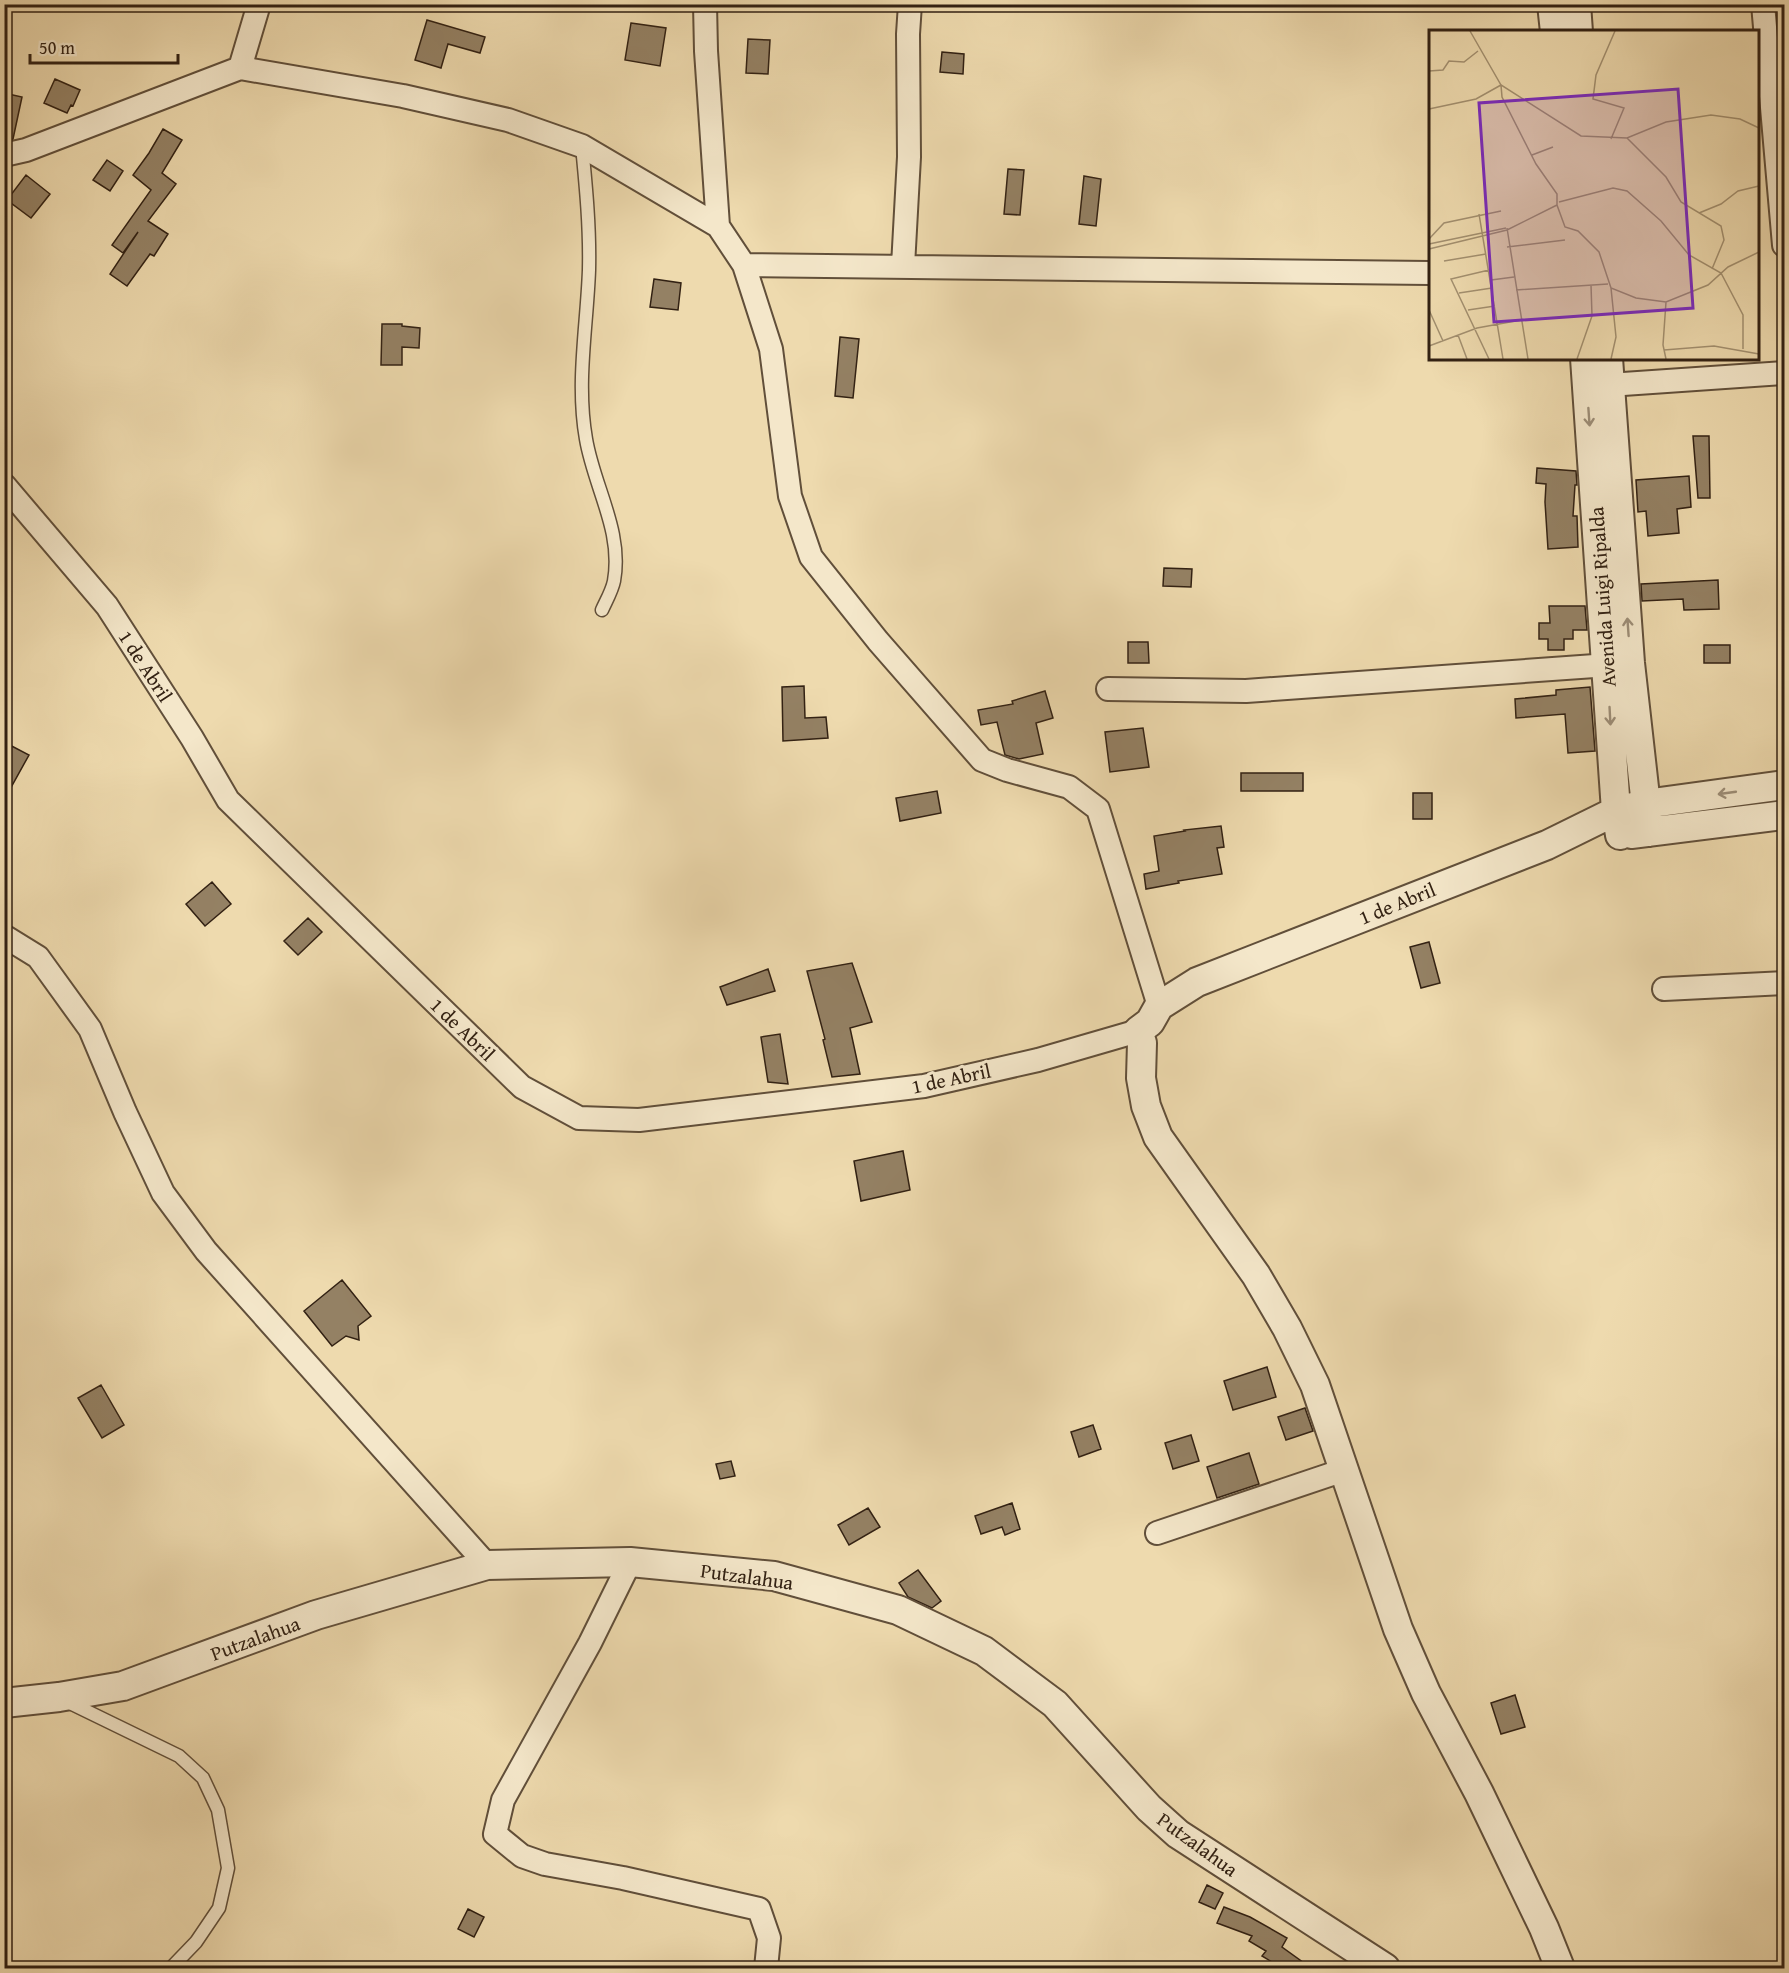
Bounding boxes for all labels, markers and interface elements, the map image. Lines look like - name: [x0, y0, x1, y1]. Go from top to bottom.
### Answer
- scale bar: [30, 27, 178, 65]
- inset map: [1429, 30, 1759, 360]
- text: 50 m: [39, 34, 75, 61]
- one-way arrow: [1584, 406, 1595, 426]
- street label: Avenida Luigi Ripalda: [1581, 505, 1623, 688]
- one-way arrow: [1622, 618, 1633, 638]
- street label: 1 de Abril: [112, 624, 180, 708]
- one-way arrow: [1605, 706, 1616, 726]
- one-way arrow: [1717, 788, 1737, 799]
- street label: 1 de Abril: [1354, 874, 1440, 932]
- street label: 1 de Abril: [424, 991, 502, 1068]
- street label: 1 de Abril: [909, 1055, 994, 1101]
- street label: Putzalahua: [699, 1555, 796, 1597]
- street label: Putzalahua: [206, 1608, 304, 1668]
- street label: Putzalahua: [1152, 1805, 1245, 1884]

